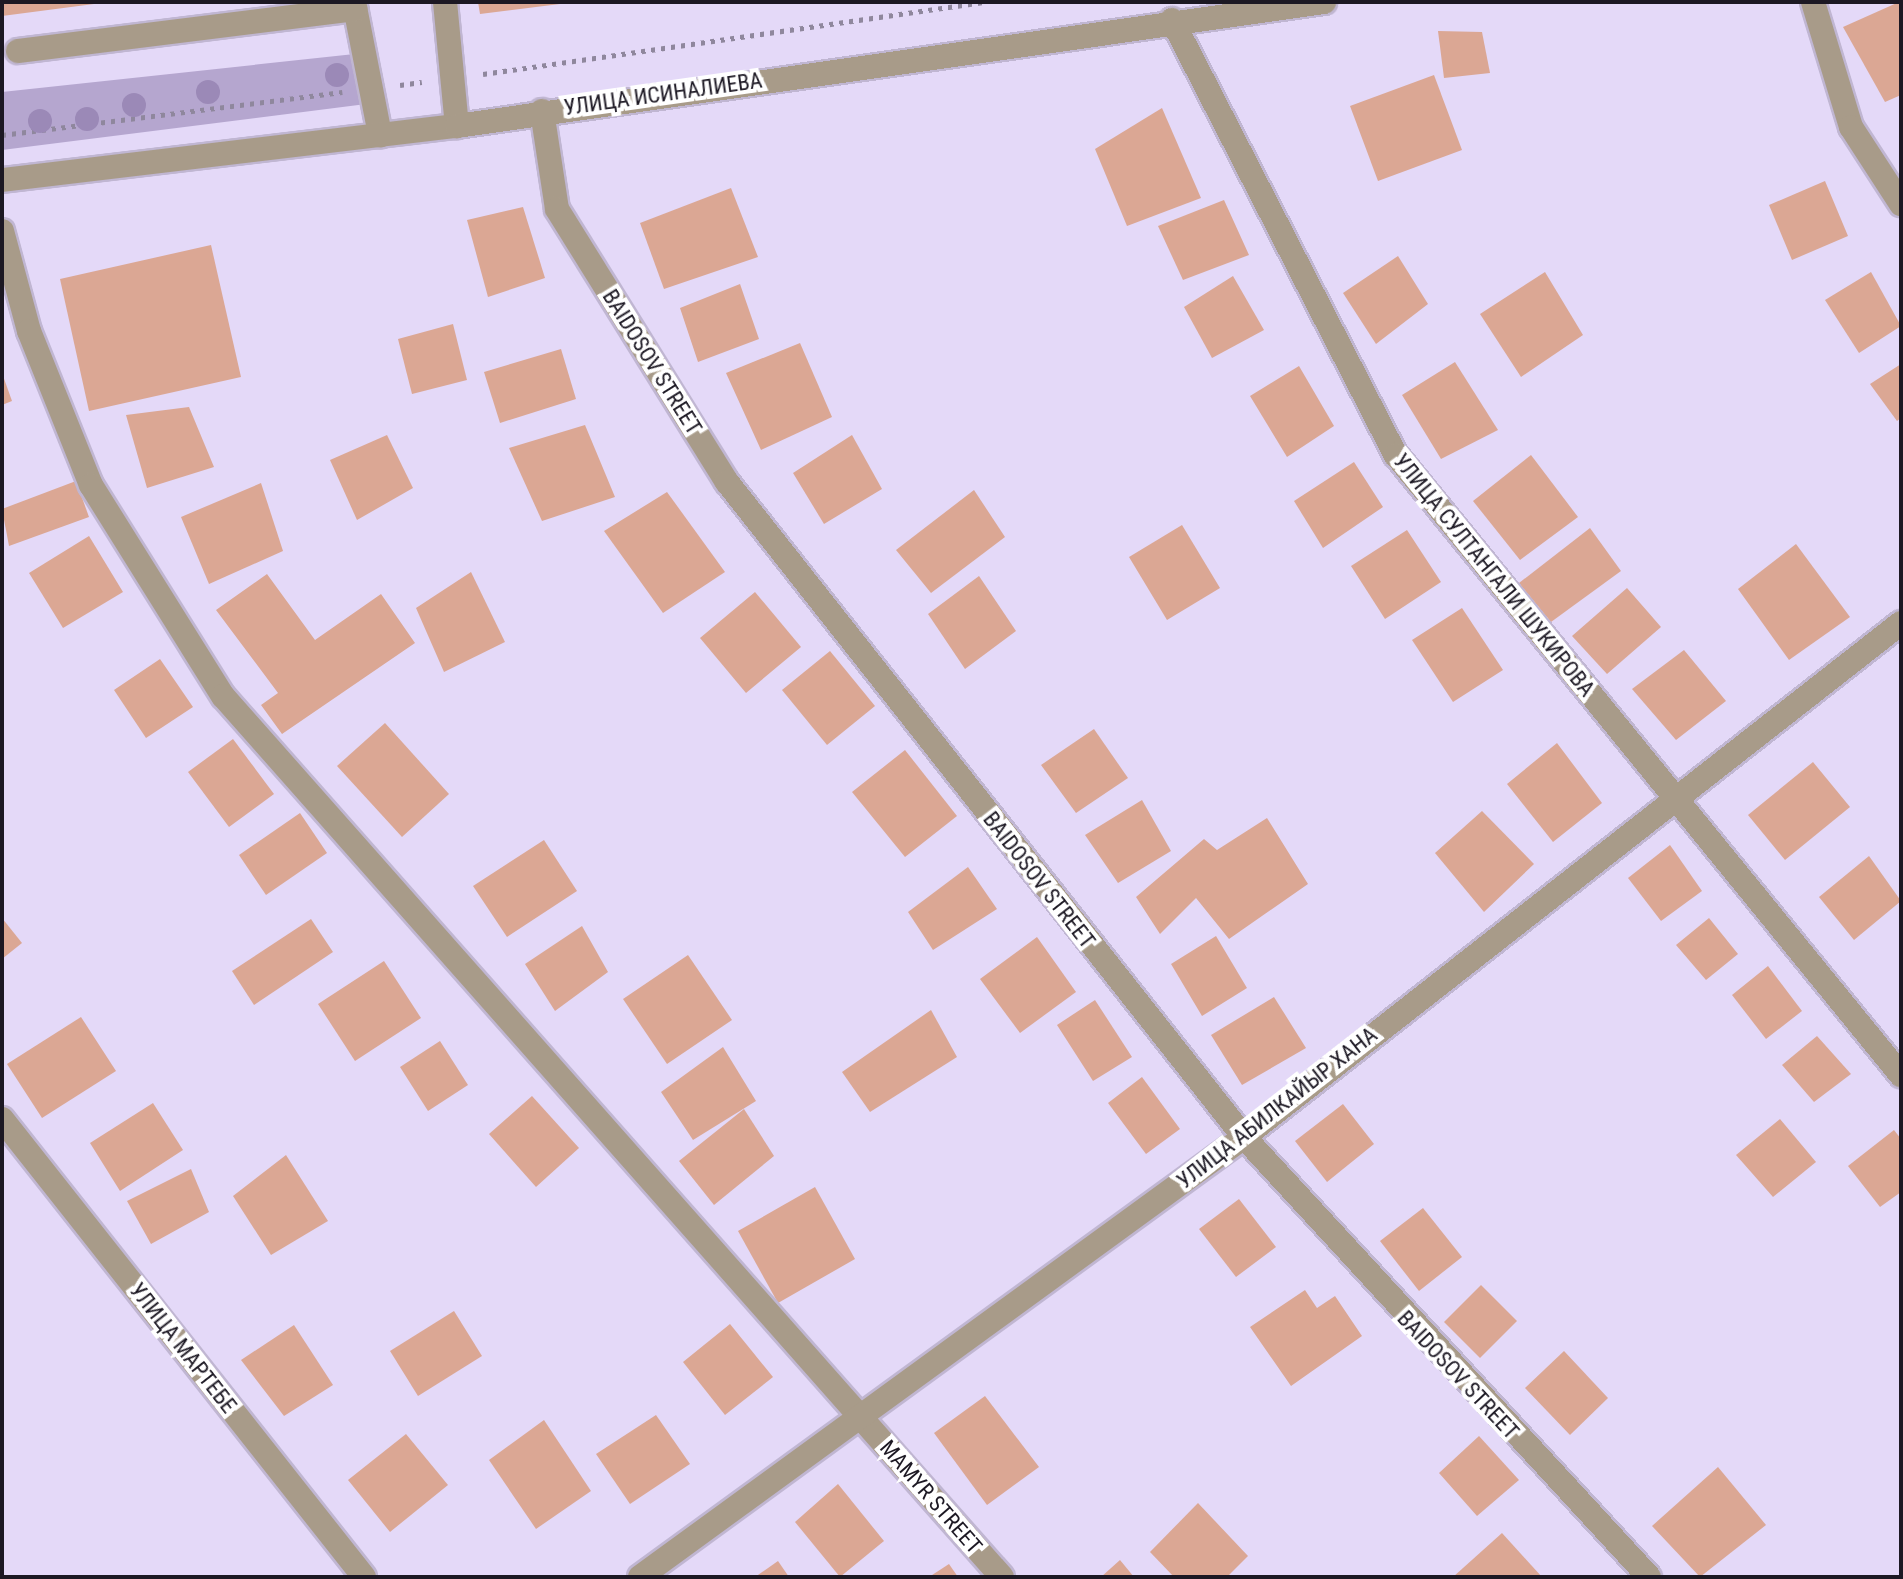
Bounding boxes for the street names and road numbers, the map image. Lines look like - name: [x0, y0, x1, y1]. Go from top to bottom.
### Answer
- street label: УЛИЦА ИСИНАЛИЕВА: [562, 67, 764, 121]
- street label: BAIDOSOV STREET: [597, 285, 707, 439]
- street label: УЛИЦА СУЛТАНГАЛИ ШУКИРОВА: [1388, 448, 1600, 702]
- street label: BAIDOSOV STREET: [978, 807, 1100, 953]
- street label: УЛИЦА АБИЛКАЙЫР ХАНА: [1172, 1022, 1382, 1194]
- street label: УЛИЦА МАРТЕБЕ: [124, 1278, 242, 1418]
- street label: BAIDOSOV STREET: [1392, 1305, 1524, 1445]
- street label: MAMYR STREET: [874, 1435, 988, 1559]

